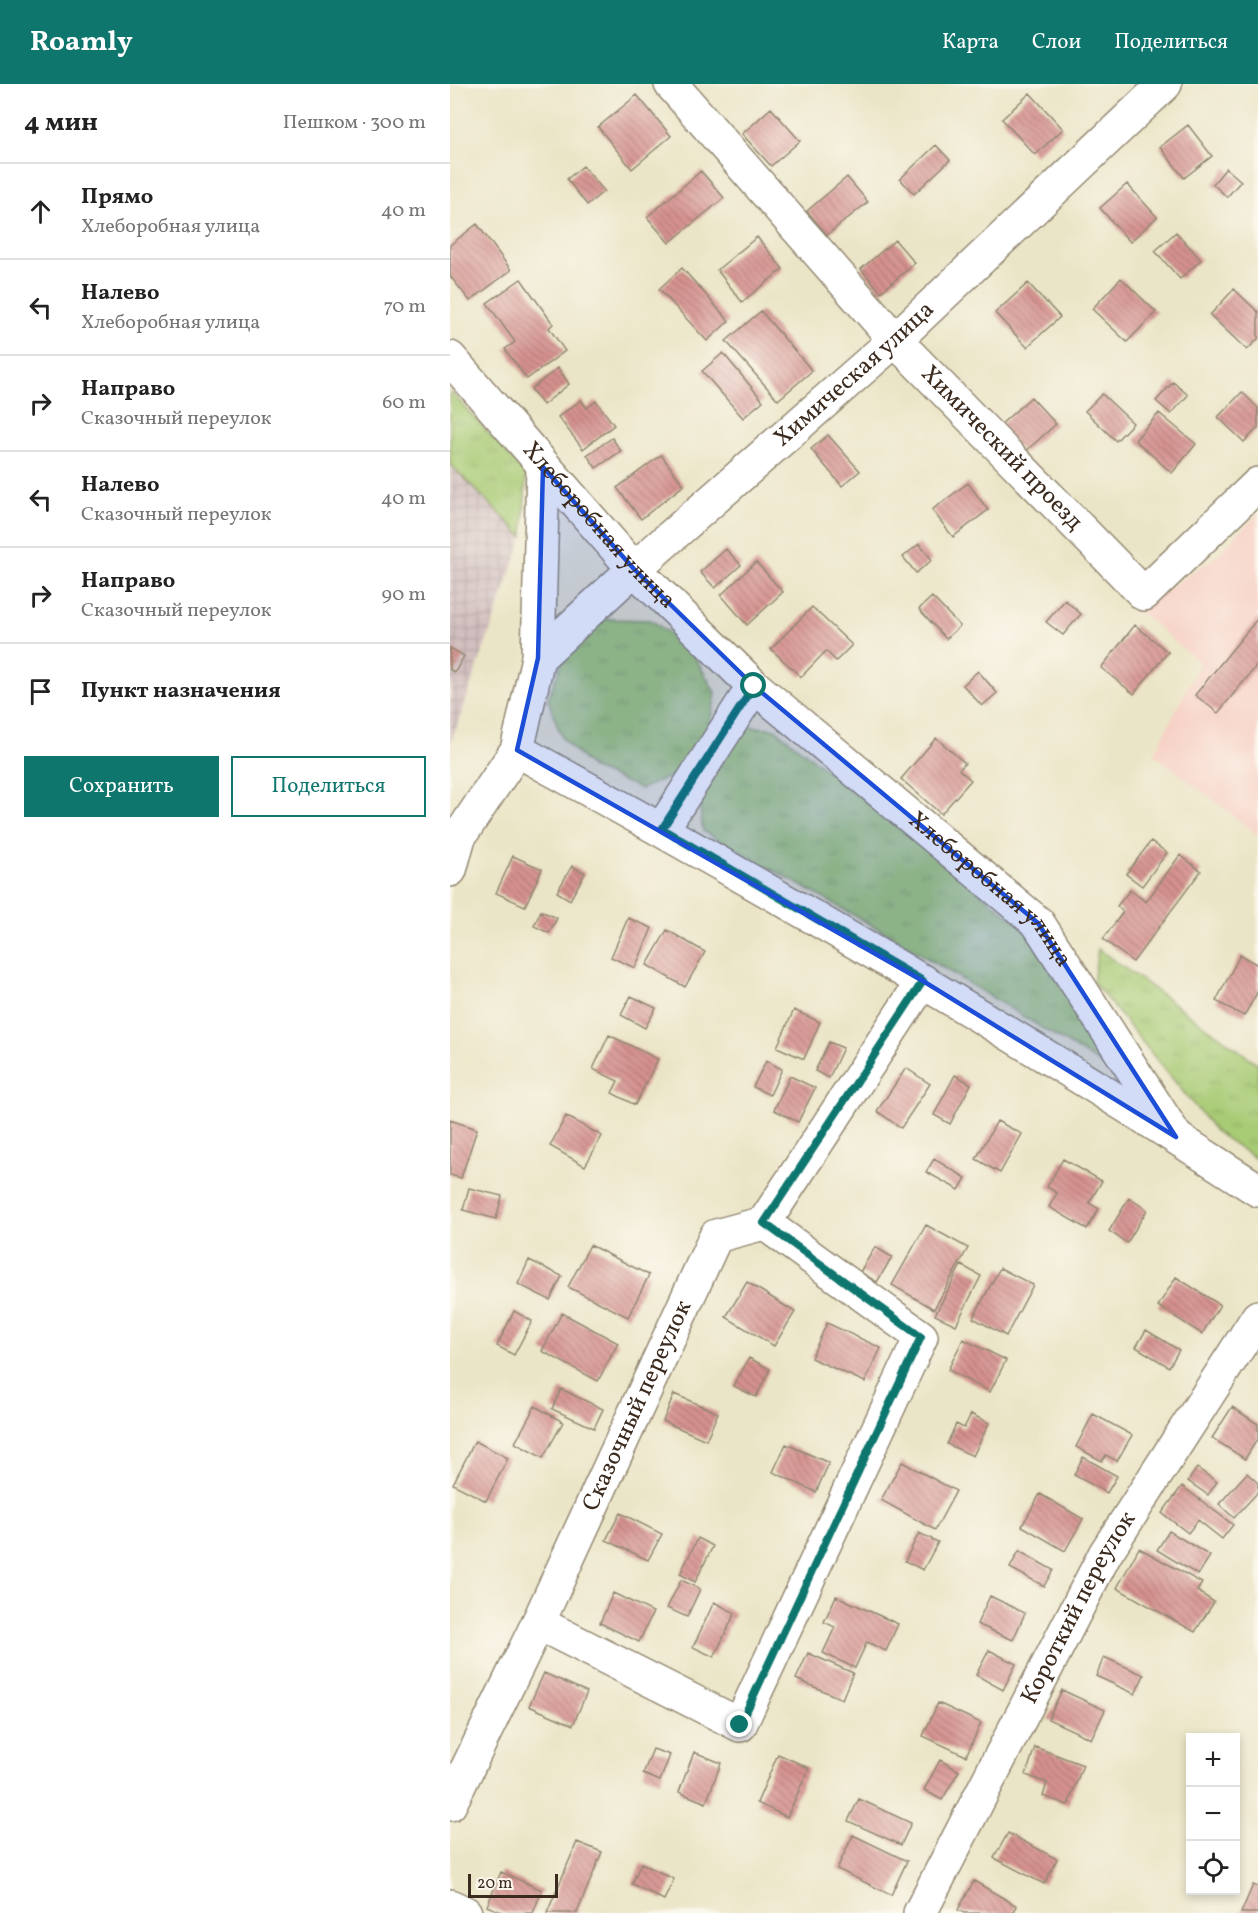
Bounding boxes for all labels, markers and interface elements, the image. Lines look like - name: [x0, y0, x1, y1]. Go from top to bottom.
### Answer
- text: Roamly: [30, 23, 133, 62]
- text: Карта: [942, 28, 999, 57]
- text: Слои: [1032, 28, 1081, 57]
- text: Поделиться: [1114, 28, 1228, 57]
- text: 4 мин: [24, 105, 98, 141]
- text: Пешком · 300 m: [283, 109, 426, 137]
- text: Прямо: [81, 182, 153, 213]
- icon: ahead: [24, 195, 57, 228]
- text: 40 m: [381, 197, 426, 225]
- text: Хлеборобная улица: [81, 213, 260, 241]
- text: Налево: [81, 278, 160, 309]
- icon: left: [24, 291, 57, 324]
- text: 70 m: [383, 293, 426, 321]
- street label: Химическая улица: [767, 294, 942, 455]
- text: Хлеборобная улица: [81, 309, 260, 337]
- street label: Химический проезд: [912, 358, 1091, 539]
- text: Направо: [81, 374, 175, 405]
- icon: right: [24, 387, 57, 420]
- text: 60 m: [382, 389, 426, 417]
- text: Сказочный переулок: [81, 405, 272, 433]
- street label: Хлеборобная улица: [514, 435, 683, 617]
- text: Налево: [81, 470, 160, 501]
- icon: left: [24, 483, 57, 516]
- text: 40 m: [381, 485, 426, 513]
- text: Сказочный переулок: [81, 501, 272, 529]
- text: Направо: [81, 566, 175, 597]
- icon: right: [24, 579, 57, 612]
- text: 90 m: [382, 581, 426, 609]
- text: Сказочный переулок: [81, 597, 272, 625]
- route start: [740, 672, 766, 698]
- icon: arrive: [24, 675, 57, 708]
- text: Пункт назначения: [81, 676, 281, 707]
- button: Сохранить: [24, 756, 219, 817]
- button: Поделиться: [231, 756, 426, 817]
- street label: Хлеборобная улица: [900, 804, 1079, 974]
- street label: Сказочный переулок: [575, 1295, 701, 1517]
- street label: Короткий переулок: [1013, 1505, 1145, 1710]
- route end: [726, 1711, 752, 1737]
- map controls: [1186, 1733, 1240, 1895]
- button: +: [1186, 1733, 1240, 1787]
- button: −: [1186, 1787, 1240, 1841]
- button: locate: [1186, 1841, 1240, 1895]
- scale bar: [468, 1871, 558, 1898]
- text: 20 m: [477, 1873, 512, 1895]

